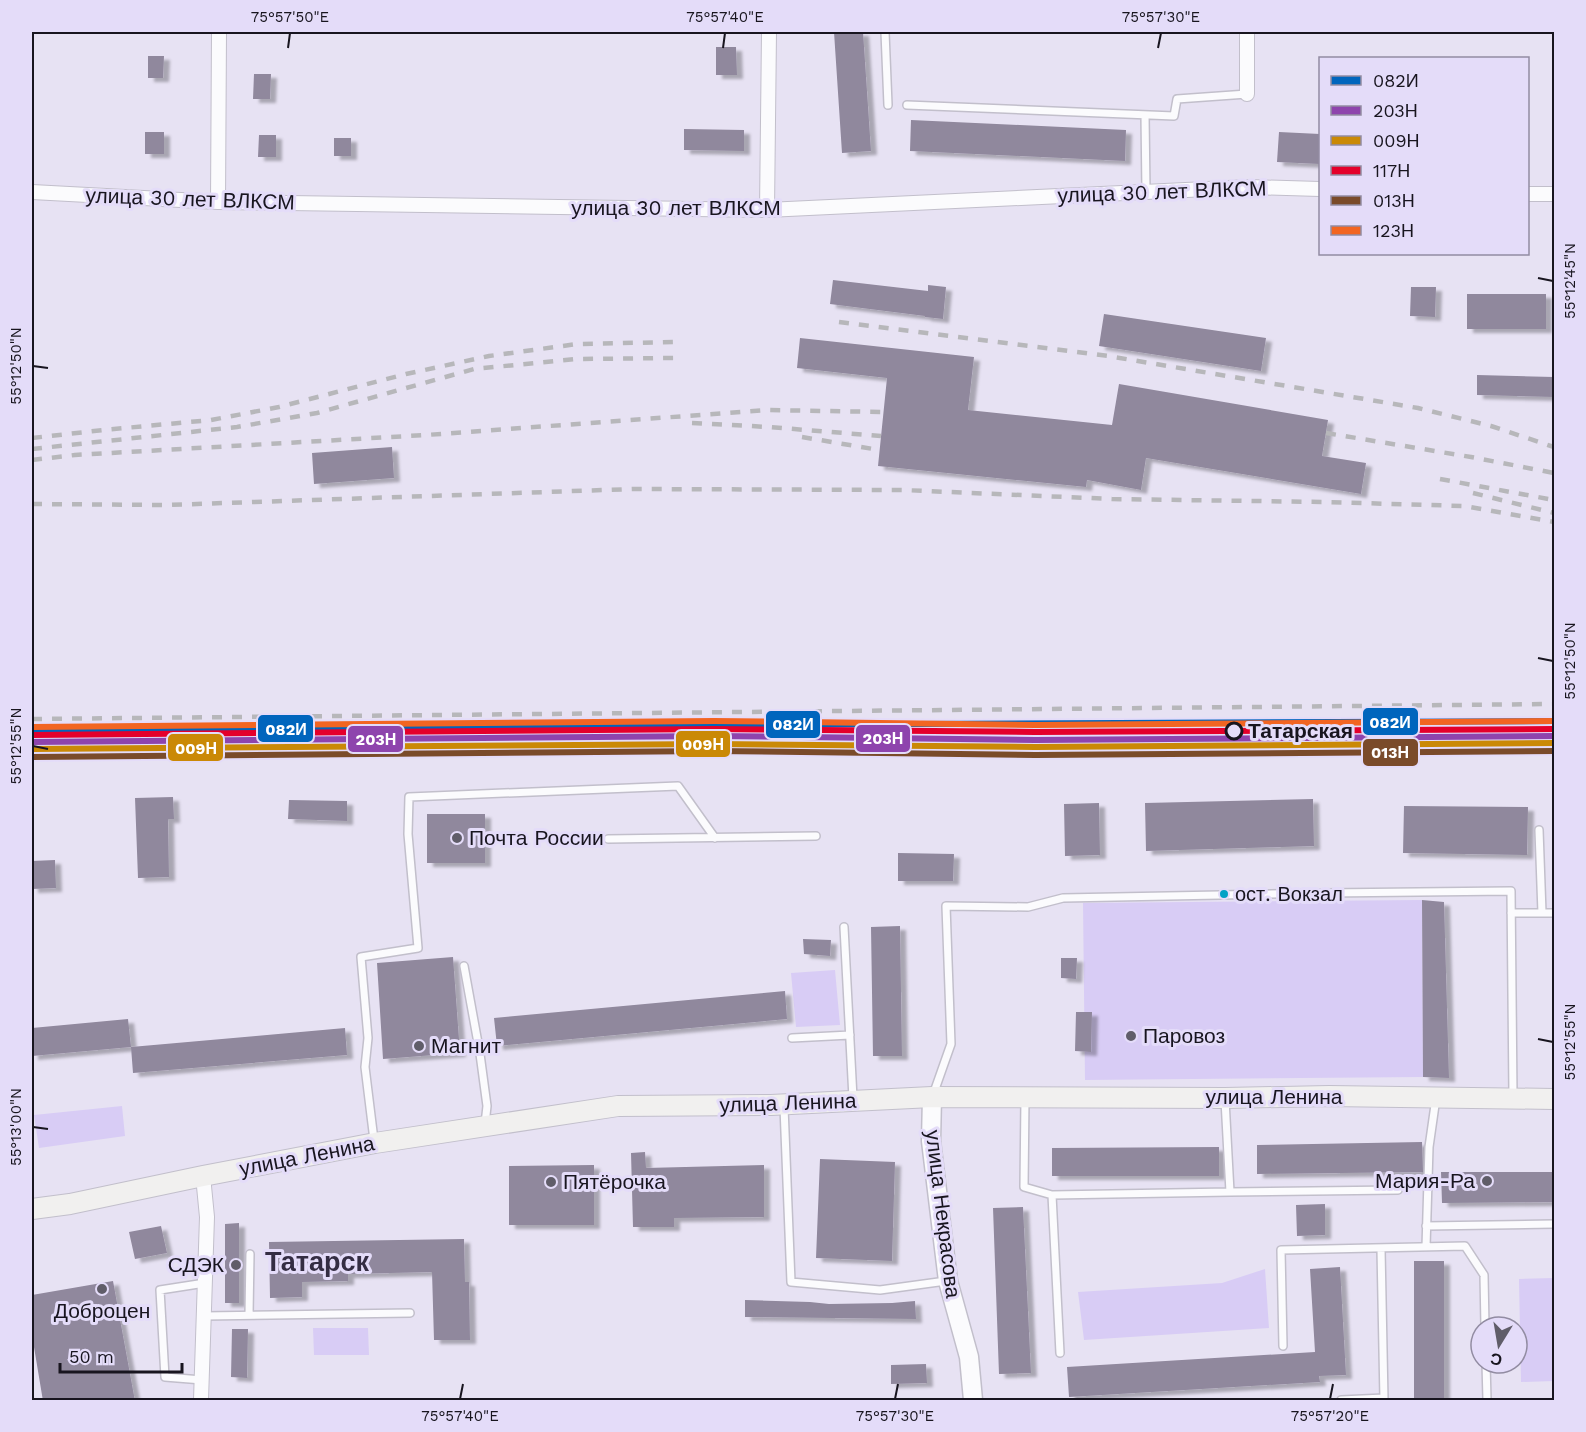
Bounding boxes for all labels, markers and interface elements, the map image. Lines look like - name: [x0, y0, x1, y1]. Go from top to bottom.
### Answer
- text: 75°57'50"E: [251, 8, 329, 26]
- text: 75°57'40"E: [686, 8, 764, 26]
- text: 75°57'30"E: [1122, 8, 1200, 26]
- legend: [1319, 57, 1529, 255]
- text: 082И: [1373, 70, 1419, 91]
- text: 203Н: [1373, 100, 1418, 121]
- text: 009Н: [1373, 130, 1420, 151]
- text: 117Н: [1373, 160, 1410, 181]
- street label: улица 30 лет ВЛКСМ: [1057, 175, 1267, 208]
- street label: улица 30 лет ВЛКСМ: [85, 182, 295, 215]
- text: 013Н: [1373, 190, 1415, 211]
- street label: улица 30 лет ВЛКСМ: [571, 195, 781, 220]
- text: 123Н: [1373, 220, 1414, 241]
- text: 55°12'45"N: [1561, 243, 1579, 319]
- text: 55°12'50"N: [7, 327, 25, 405]
- text: 55°12'50"N: [1561, 622, 1579, 700]
- line badge: 082И: [1362, 707, 1419, 736]
- text: 55°12'55"N: [7, 708, 25, 784]
- line badge: 082И: [765, 710, 821, 739]
- text: 082И: [1369, 713, 1411, 732]
- line badge: 082И: [257, 714, 314, 743]
- text: 082И: [772, 715, 814, 734]
- place label: Татарская: [1248, 718, 1353, 743]
- text: 082И: [265, 720, 307, 739]
- marker: Татарская: [1225, 722, 1243, 740]
- line badge: 203Н: [855, 724, 911, 753]
- line badge: 203Н: [347, 725, 404, 753]
- text: 203Н: [863, 729, 903, 748]
- text: 203Н: [356, 730, 396, 749]
- line badge: 009Н: [675, 730, 731, 758]
- line badge: 009Н: [167, 733, 224, 762]
- text: 009Н: [682, 735, 724, 754]
- line badge: 013Н: [1362, 738, 1419, 767]
- text: 009Н: [175, 739, 217, 758]
- text: 013Н: [1371, 743, 1409, 762]
- place label: Почта России: [469, 825, 604, 850]
- marker: Почта России: [450, 831, 464, 845]
- place label: ост. Вокзал: [1235, 882, 1343, 906]
- marker: ост. Вокзал: [1218, 888, 1230, 900]
- text: 55°12'55"N: [1561, 1004, 1579, 1080]
- place label: Паровоз: [1143, 1023, 1225, 1048]
- marker: Паровоз: [1124, 1029, 1138, 1043]
- place label: Магнит: [431, 1033, 501, 1058]
- marker: Магнит: [412, 1039, 426, 1053]
- street label: улица Ленина: [1206, 1084, 1343, 1109]
- text: 55°13'00"N: [7, 1088, 25, 1166]
- street label: улица Ленина: [719, 1088, 857, 1117]
- street label: улица Некрасова: [921, 1128, 966, 1300]
- street label: улица Ленина: [237, 1130, 377, 1181]
- place label: Мария-Ра: [1375, 1168, 1475, 1193]
- place label: Пятёрочка: [563, 1169, 666, 1194]
- marker: Мария-Ра: [1480, 1174, 1494, 1188]
- marker: Пятёрочка: [544, 1175, 558, 1189]
- district label: Татарск: [265, 1246, 370, 1278]
- place label: СДЭК: [168, 1252, 225, 1277]
- marker: СДЭК: [229, 1258, 243, 1272]
- marker: Доброцен: [95, 1282, 109, 1296]
- place label: Доброцен: [54, 1298, 150, 1323]
- north arrow: [1469, 1315, 1529, 1375]
- scale bar: [60, 1336, 182, 1374]
- text: 50 m: [69, 1346, 114, 1367]
- text: С: [1488, 1349, 1504, 1370]
- text: 75°57'40"E: [421, 1407, 499, 1425]
- text: 75°57'30"E: [856, 1407, 934, 1425]
- text: 75°57'20"E: [1291, 1407, 1369, 1425]

